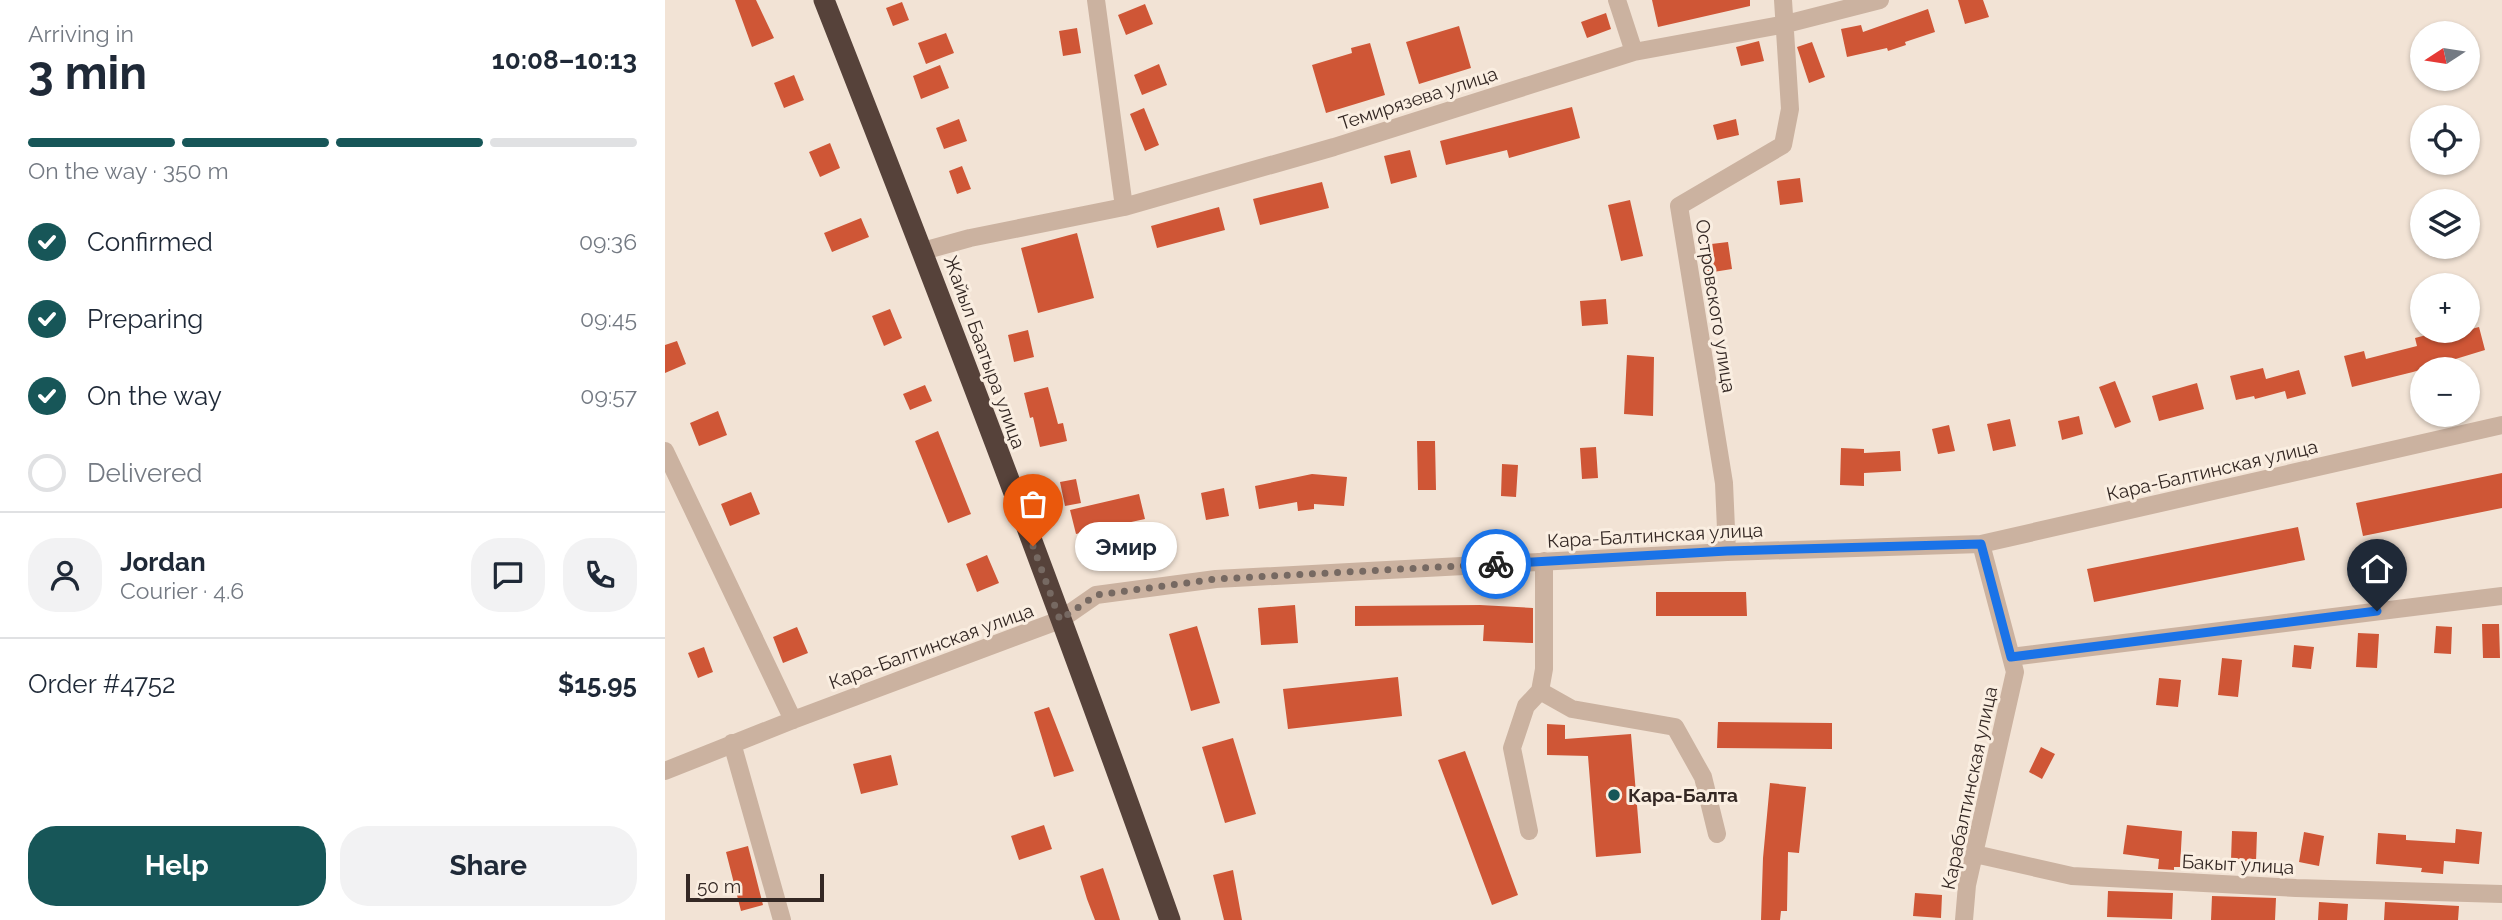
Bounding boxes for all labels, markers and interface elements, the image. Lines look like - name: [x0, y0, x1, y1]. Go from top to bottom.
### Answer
- text: Arriving in: [28, 20, 134, 47]
- north arrow: [2410, 21, 2480, 91]
- map controls: [2410, 21, 2480, 427]
- text: 10:08–10:13: [492, 45, 637, 75]
- text: 3 min: [28, 46, 147, 100]
- street label: Темирязева улица: [1336, 62, 1500, 134]
- button: locate: [2410, 105, 2480, 175]
- text: On the way · 350 m: [28, 157, 229, 184]
- button: layers: [2410, 189, 2480, 259]
- street label: Островского улица: [1691, 218, 1741, 394]
- icon: check: [28, 223, 66, 261]
- text: Confirmed: [87, 227, 213, 257]
- text: 09:36: [579, 228, 637, 255]
- street label: Жайыл Баатыра улица: [940, 252, 1030, 452]
- button: +: [2410, 273, 2480, 343]
- icon: check: [28, 300, 66, 338]
- text: Preparing: [87, 304, 203, 334]
- text: 09:45: [580, 305, 637, 332]
- button: −: [2410, 357, 2480, 427]
- icon: check: [28, 377, 66, 415]
- text: On the way: [87, 381, 222, 411]
- text: 09:57: [580, 382, 637, 409]
- street label: Кара-Балтинская улица: [2104, 435, 2320, 505]
- text: Delivered: [87, 458, 202, 488]
- pin: [1003, 474, 1063, 546]
- icon: bag: [1014, 485, 1052, 523]
- street label: Кара-Балтинская улица: [1547, 518, 1763, 552]
- callout: Эмир: [1075, 522, 1177, 570]
- courier: [1461, 529, 1531, 599]
- text: Эмир: [1095, 533, 1157, 560]
- button: person: [28, 538, 102, 612]
- button: chat: [471, 538, 545, 612]
- button: phone: [563, 538, 637, 612]
- pin: [2347, 539, 2407, 611]
- icon: bike: [1477, 545, 1515, 583]
- text: Jordan: [120, 547, 206, 577]
- icon: home: [2358, 550, 2396, 588]
- text: Courier · 4.6: [120, 577, 244, 604]
- street label: Кара-Балтинская улица: [826, 599, 1036, 693]
- text: Order #4752: [28, 669, 175, 699]
- text: $15.95: [558, 669, 637, 699]
- street label: Карабалтинская улица: [1937, 684, 2001, 892]
- place label: Кара-Балта: [1628, 784, 1738, 806]
- marker: Кара-Балта: [1606, 787, 1622, 803]
- button: Help: [28, 826, 326, 906]
- button: Share: [340, 826, 637, 906]
- street label: Бакыт улица: [2181, 850, 2295, 878]
- scale bar: [686, 871, 824, 903]
- text: 50 m: [697, 875, 741, 897]

